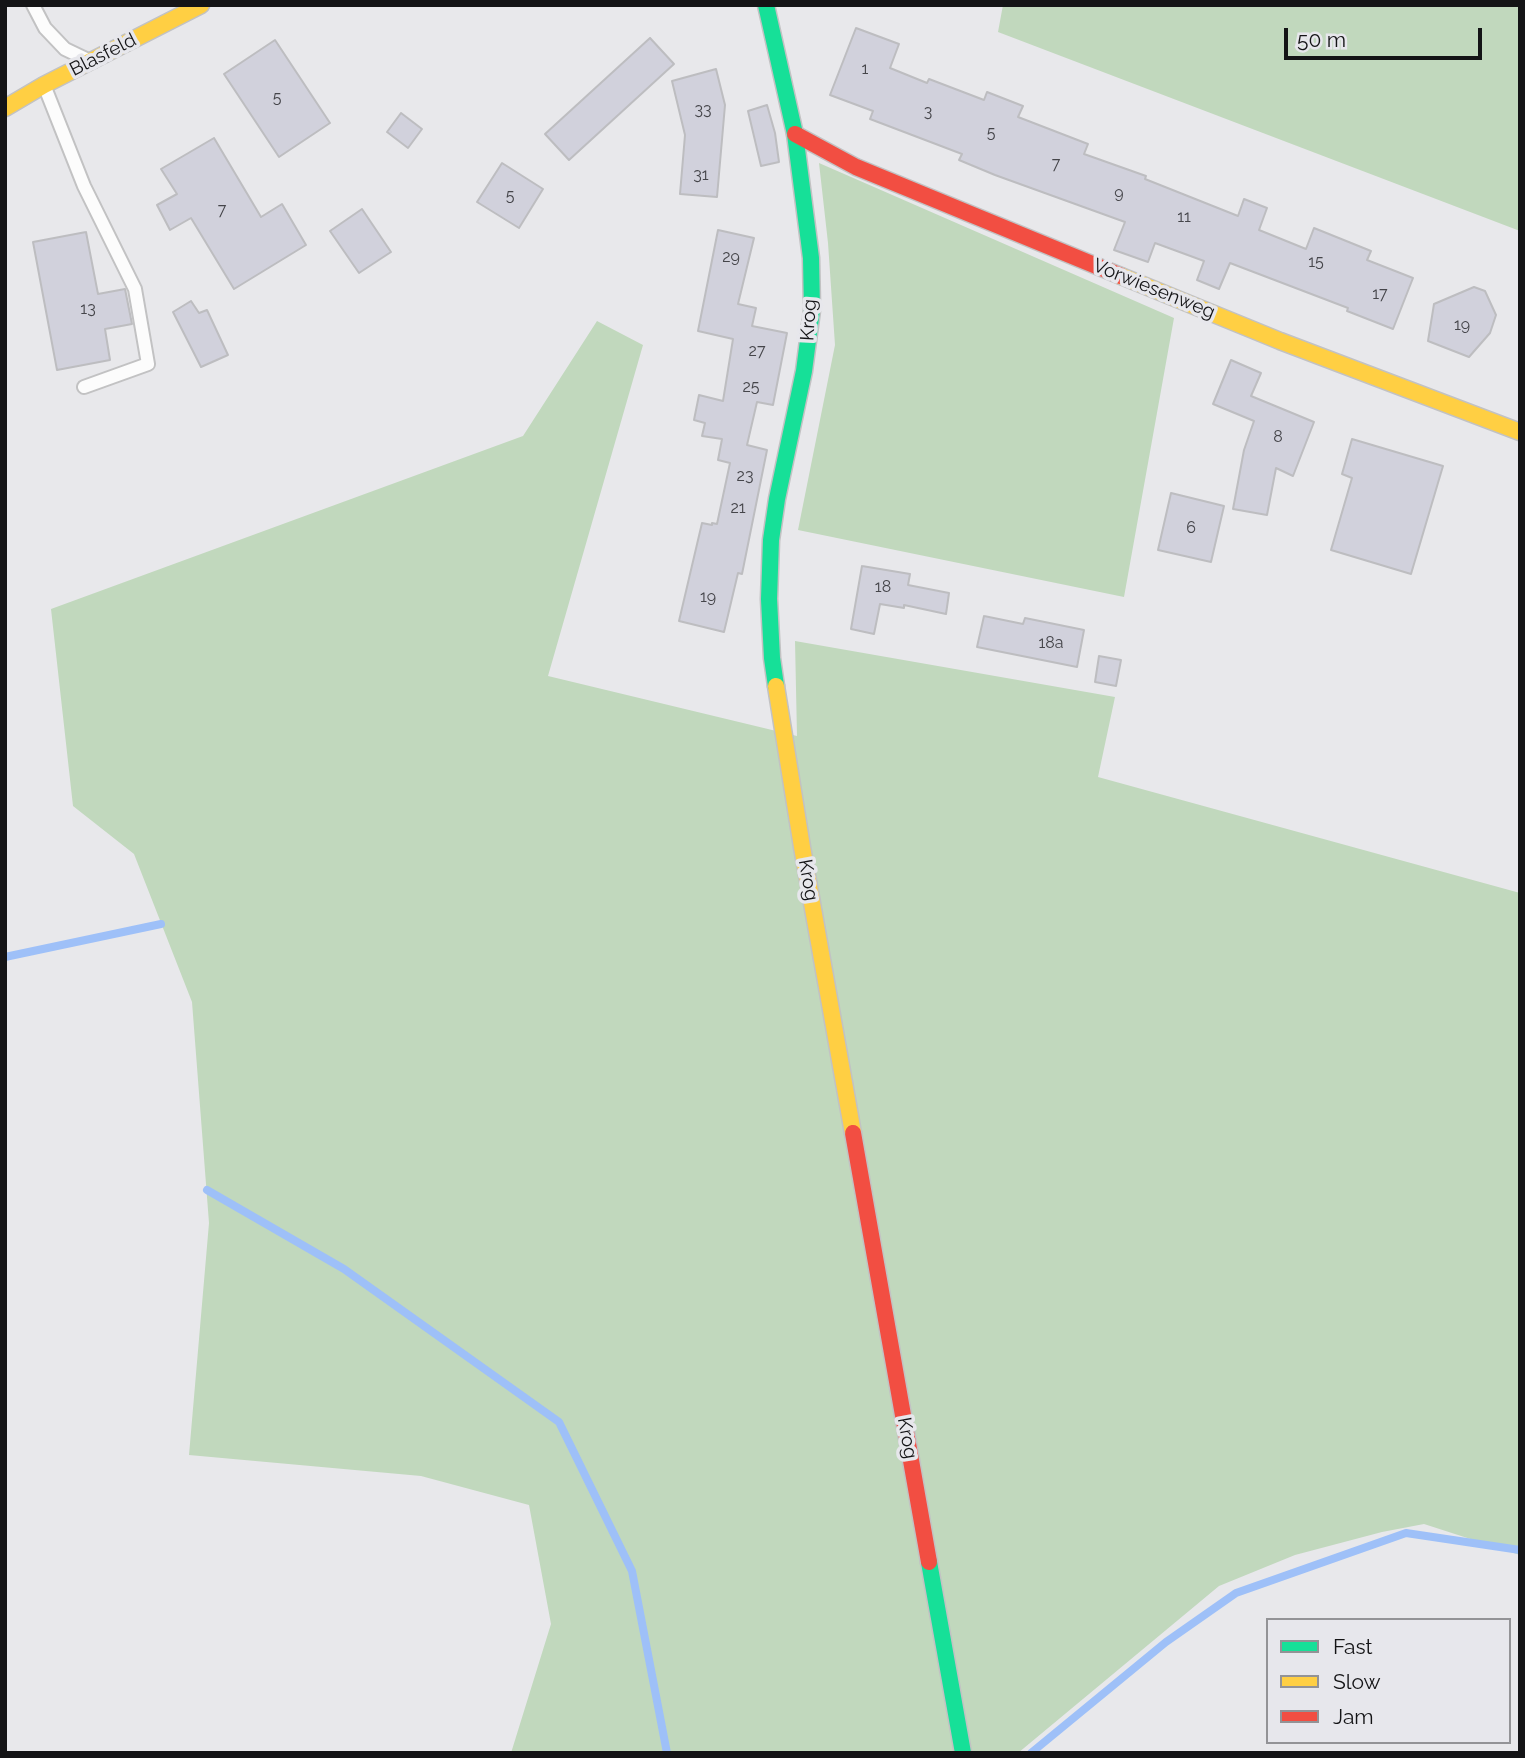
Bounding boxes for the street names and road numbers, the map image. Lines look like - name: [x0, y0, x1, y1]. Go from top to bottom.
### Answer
- street label: Blasfeld: [66, 29, 140, 81]
- street label: Vorwiesenweg: [1090, 254, 1218, 324]
- street label: Krog: [796, 298, 822, 342]
- street label: Krog: [793, 858, 823, 902]
- street label: Krog: [892, 1416, 922, 1460]

